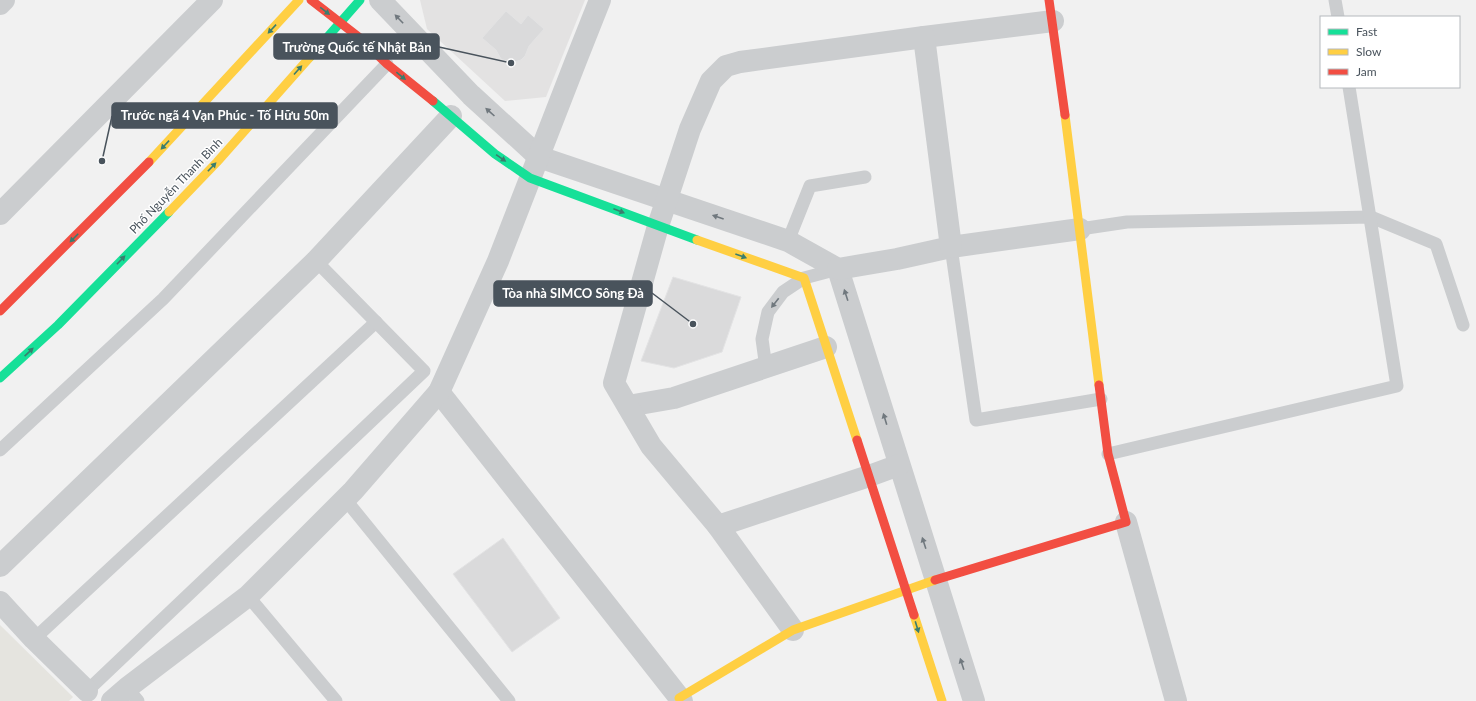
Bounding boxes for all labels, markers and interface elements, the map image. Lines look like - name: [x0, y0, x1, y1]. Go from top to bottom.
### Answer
- one-way arrow: [320, 7, 331, 15]
- one-way arrow: [394, 14, 403, 24]
- legend: [1320, 16, 1460, 88]
- one-way arrow: [268, 24, 277, 34]
- text: Fast: [1356, 24, 1378, 39]
- callout: Trường Quốc tế Nhật Bản: [274, 34, 439, 59]
- text: Trường Quốc tế Nhật Bản: [283, 39, 431, 55]
- text: Slow: [1356, 44, 1382, 59]
- text: Jam: [1356, 64, 1377, 79]
- one-way arrow: [293, 65, 303, 75]
- one-way arrow: [396, 71, 407, 80]
- callout: Trước ngã 4 Vạn Phúc - Tố Hữu 50m: [112, 103, 337, 128]
- text: Trước ngã 4 Vạn Phúc - Tố Hữu 50m: [121, 107, 329, 123]
- one-way arrow: [485, 108, 494, 117]
- street label: Phố Nguyễn Thanh Bình: [126, 135, 225, 237]
- one-way arrow: [161, 140, 170, 150]
- one-way arrow: [496, 154, 507, 162]
- one-way arrow: [207, 162, 216, 172]
- one-way arrow: [614, 209, 626, 215]
- one-way arrow: [712, 214, 724, 220]
- one-way arrow: [69, 233, 79, 243]
- one-way arrow: [736, 253, 748, 259]
- one-way arrow: [116, 255, 126, 265]
- callout: Tòa nhà SIMCO Sông Đà: [494, 281, 652, 306]
- text: Tòa nhà SIMCO Sông Đà: [502, 285, 644, 301]
- one-way arrow: [843, 288, 849, 300]
- one-way arrow: [771, 298, 779, 309]
- one-way arrow: [24, 347, 34, 357]
- one-way arrow: [882, 412, 888, 424]
- one-way arrow: [921, 536, 927, 548]
- one-way arrow: [914, 621, 920, 633]
- one-way arrow: [959, 658, 965, 670]

